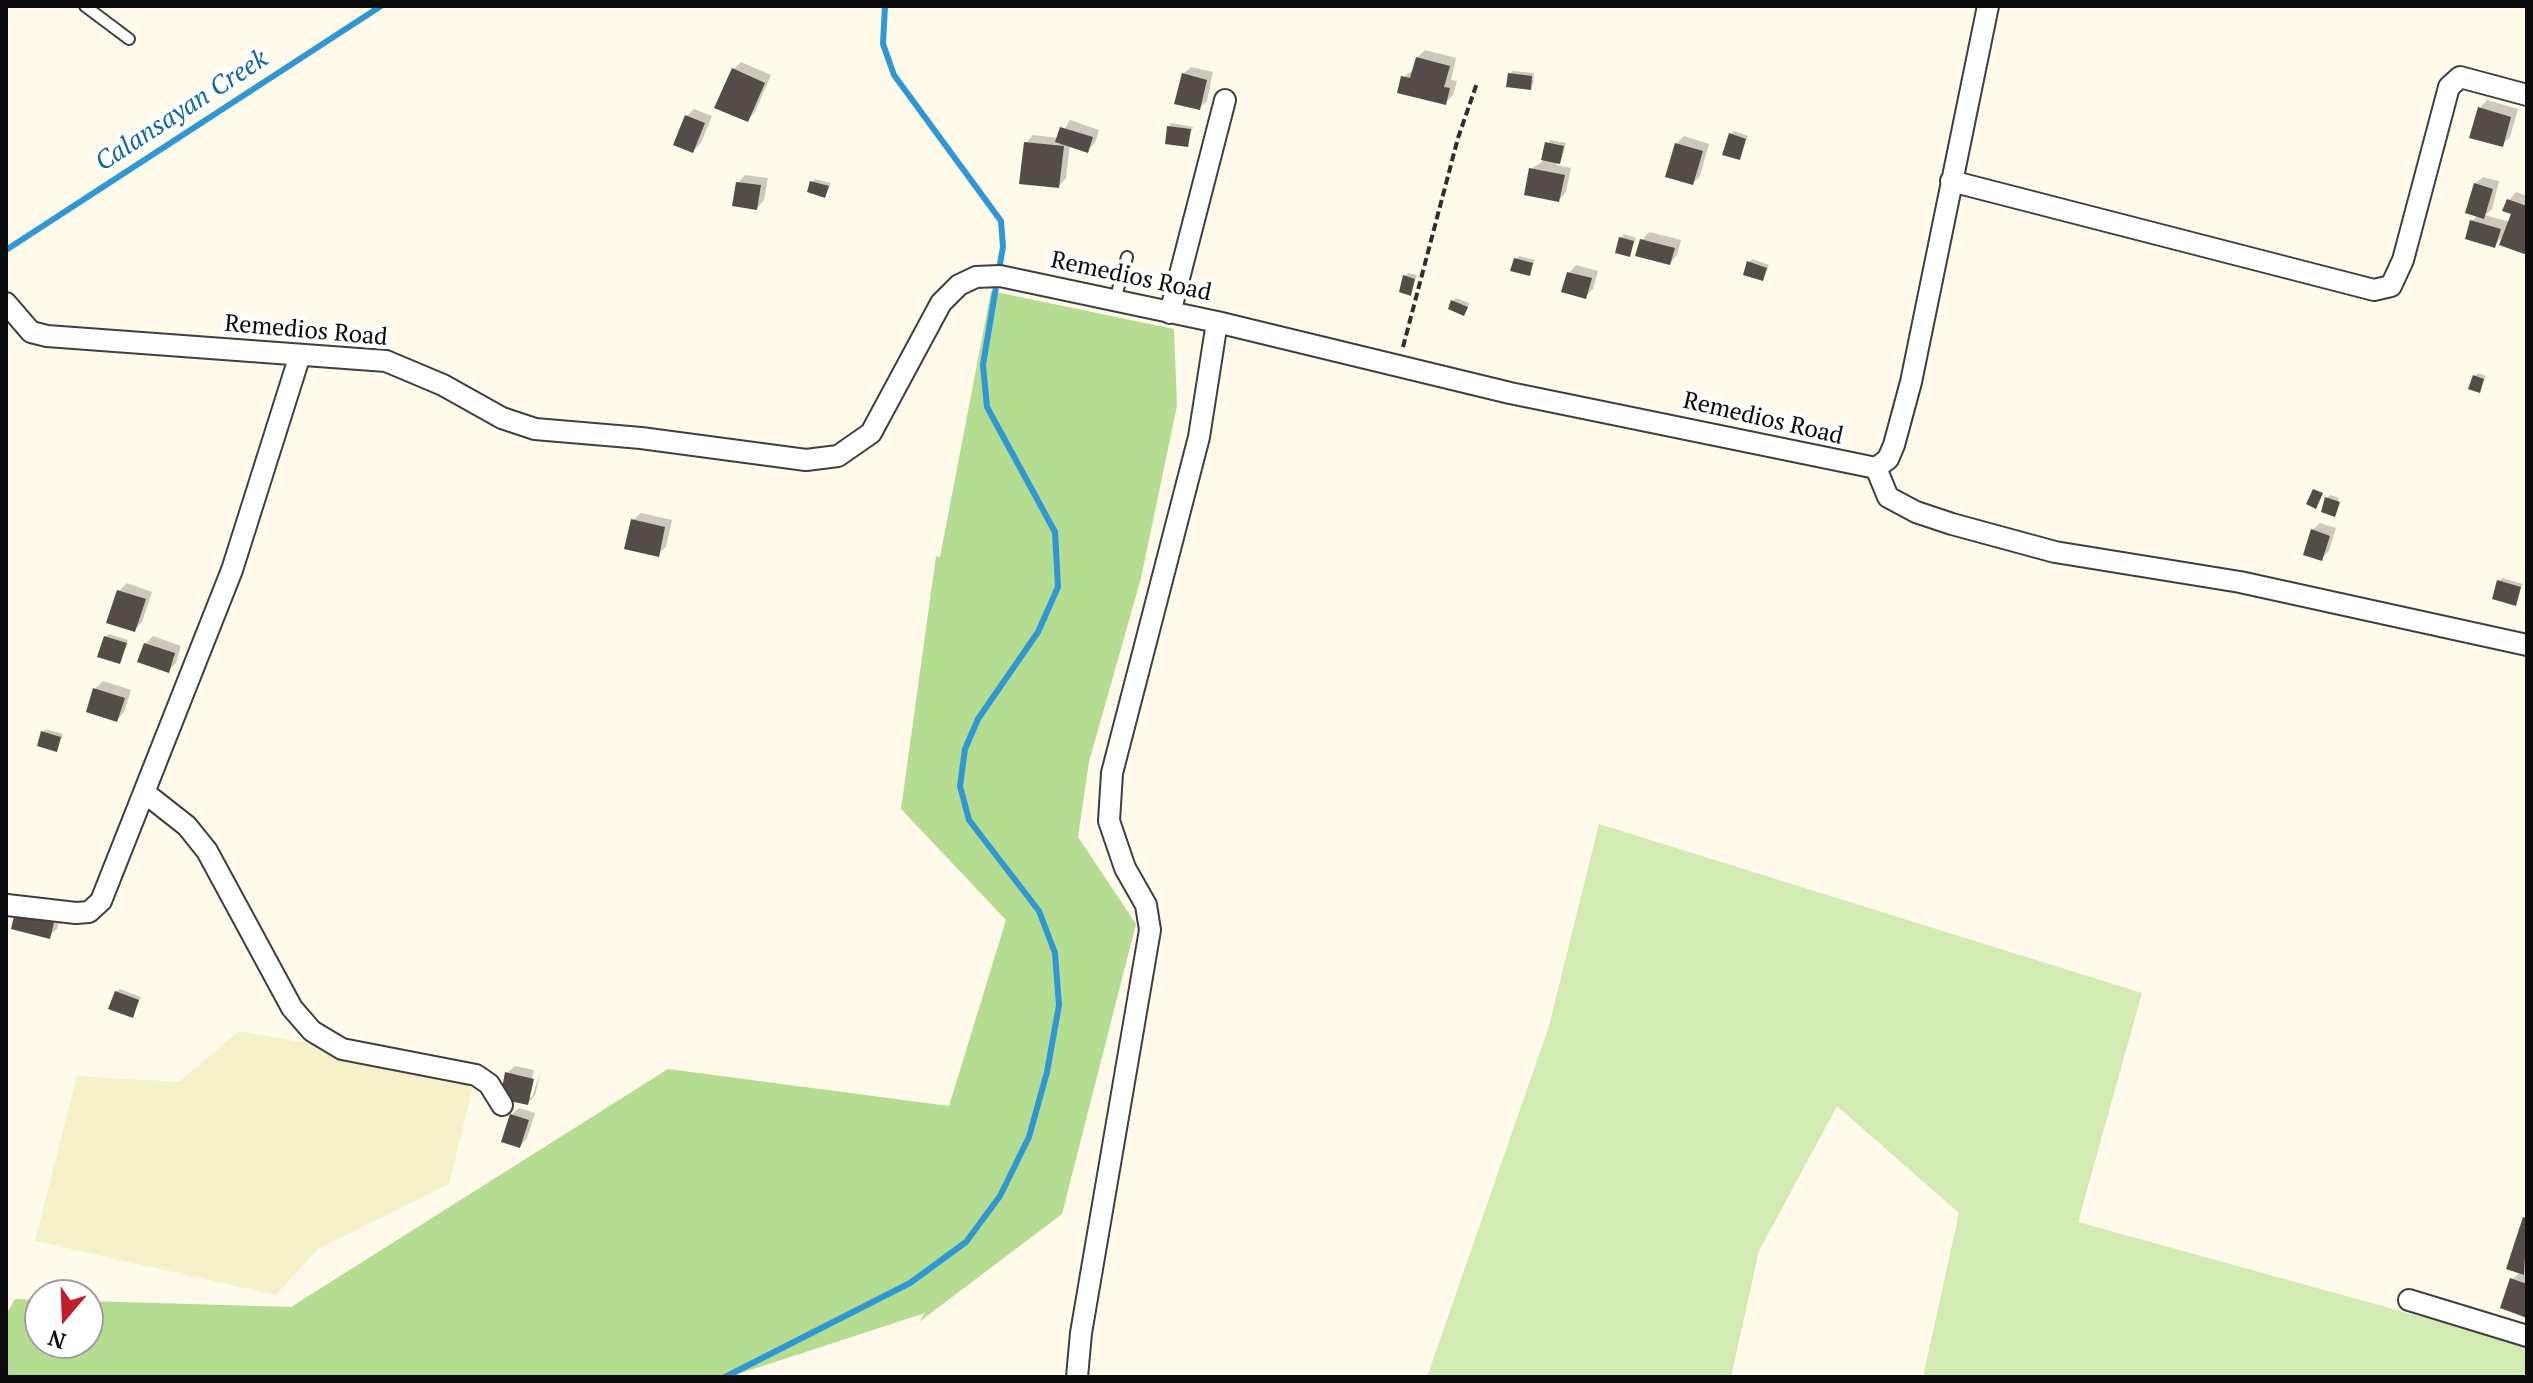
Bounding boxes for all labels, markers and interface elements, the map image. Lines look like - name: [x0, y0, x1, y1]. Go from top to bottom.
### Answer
- water label: Calansayan Creek: [90, 44, 274, 178]
- street label: Remedios Road: [1048, 246, 1214, 308]
- street label: Remedios Road: [223, 310, 389, 352]
- street label: Remedios Road: [1680, 387, 1846, 451]
- north arrow: [24, 1279, 104, 1359]
- text: N: [44, 1324, 69, 1357]

